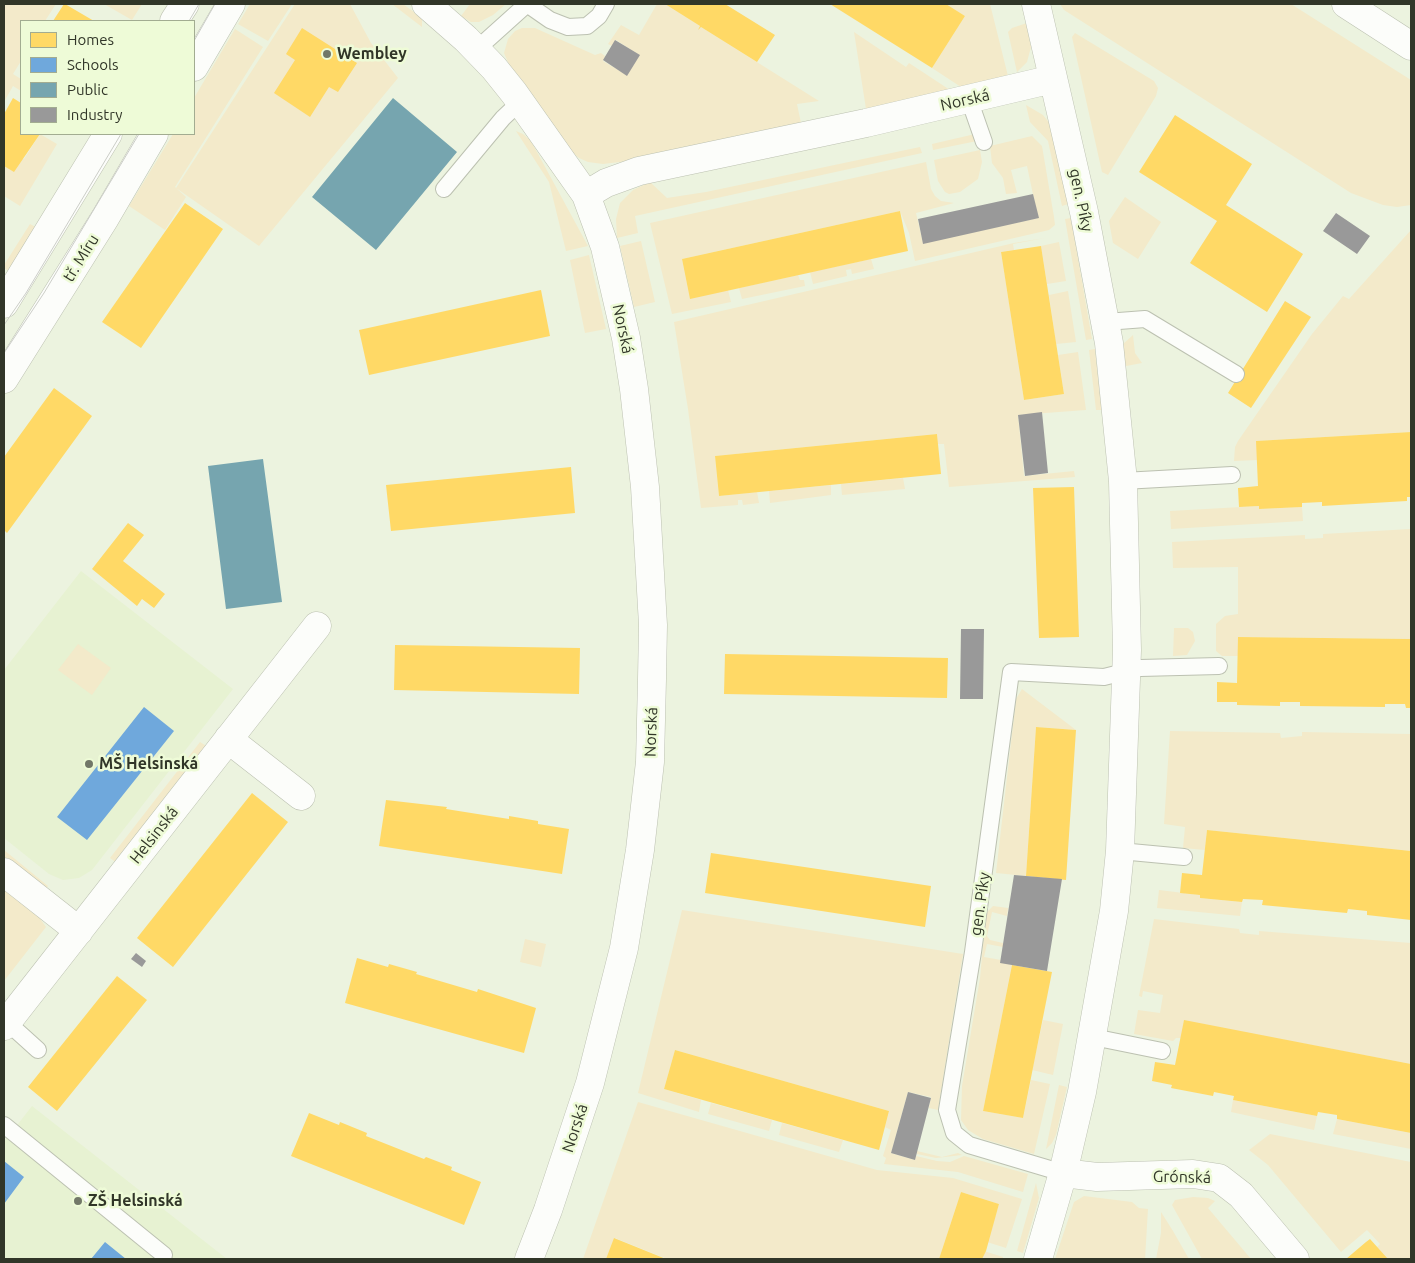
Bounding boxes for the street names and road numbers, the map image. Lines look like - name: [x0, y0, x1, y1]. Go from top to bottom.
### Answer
- street label: Norská: [938, 85, 992, 115]
- street label: gen. Píky: [1065, 167, 1097, 233]
- street label: tř. Míru: [59, 231, 103, 285]
- street label: Norská: [608, 303, 638, 355]
- street label: Norská: [641, 707, 661, 757]
- street label: Helsinská: [126, 803, 182, 867]
- street label: gen. Píky: [966, 871, 994, 937]
- street label: Norská: [558, 1101, 592, 1155]
- street label: Grónská: [1153, 1167, 1211, 1187]

